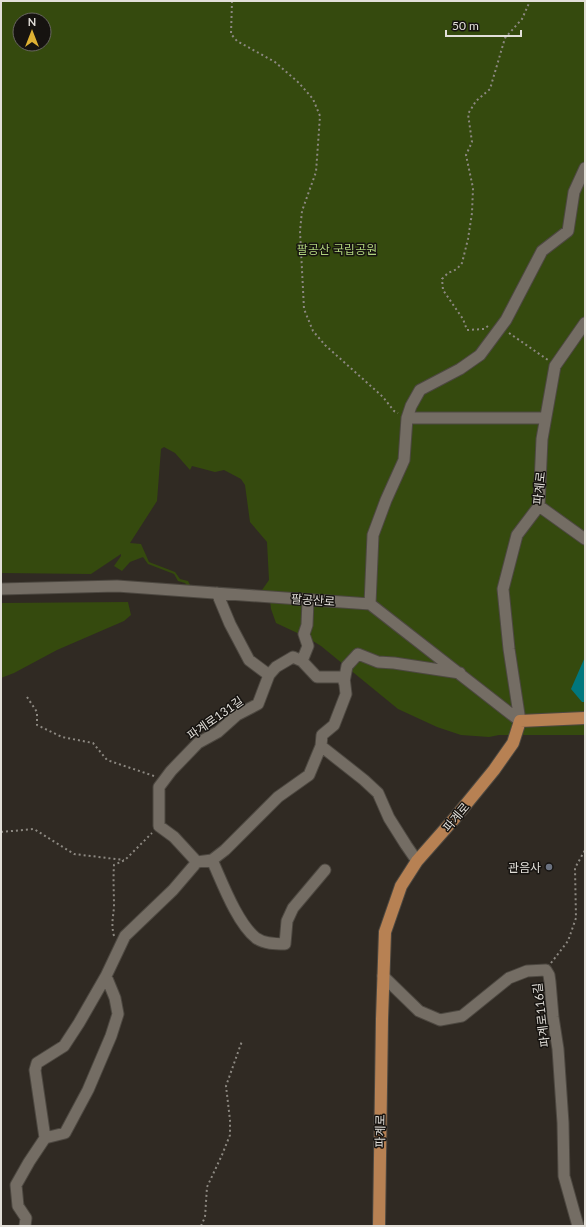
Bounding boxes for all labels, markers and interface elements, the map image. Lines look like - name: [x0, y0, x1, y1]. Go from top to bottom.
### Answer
- north arrow: [12, 12, 52, 52]
- scale bar: [446, 12, 521, 38]
- text: N: [28, 15, 36, 28]
- text: 50 m: [452, 18, 479, 33]
- park label: 팔공산 국립공원: [297, 242, 377, 257]
- street label: 파계로: [530, 471, 548, 505]
- street label: 팔공산로: [290, 591, 336, 609]
- street label: 파계로131길: [184, 693, 246, 743]
- street label: 파계로: [440, 799, 472, 835]
- place label: 관음사: [508, 860, 541, 875]
- marker: 관음사: [544, 862, 554, 872]
- street label: 파계로116길: [530, 982, 552, 1048]
- street label: 파계로: [372, 1114, 388, 1148]

